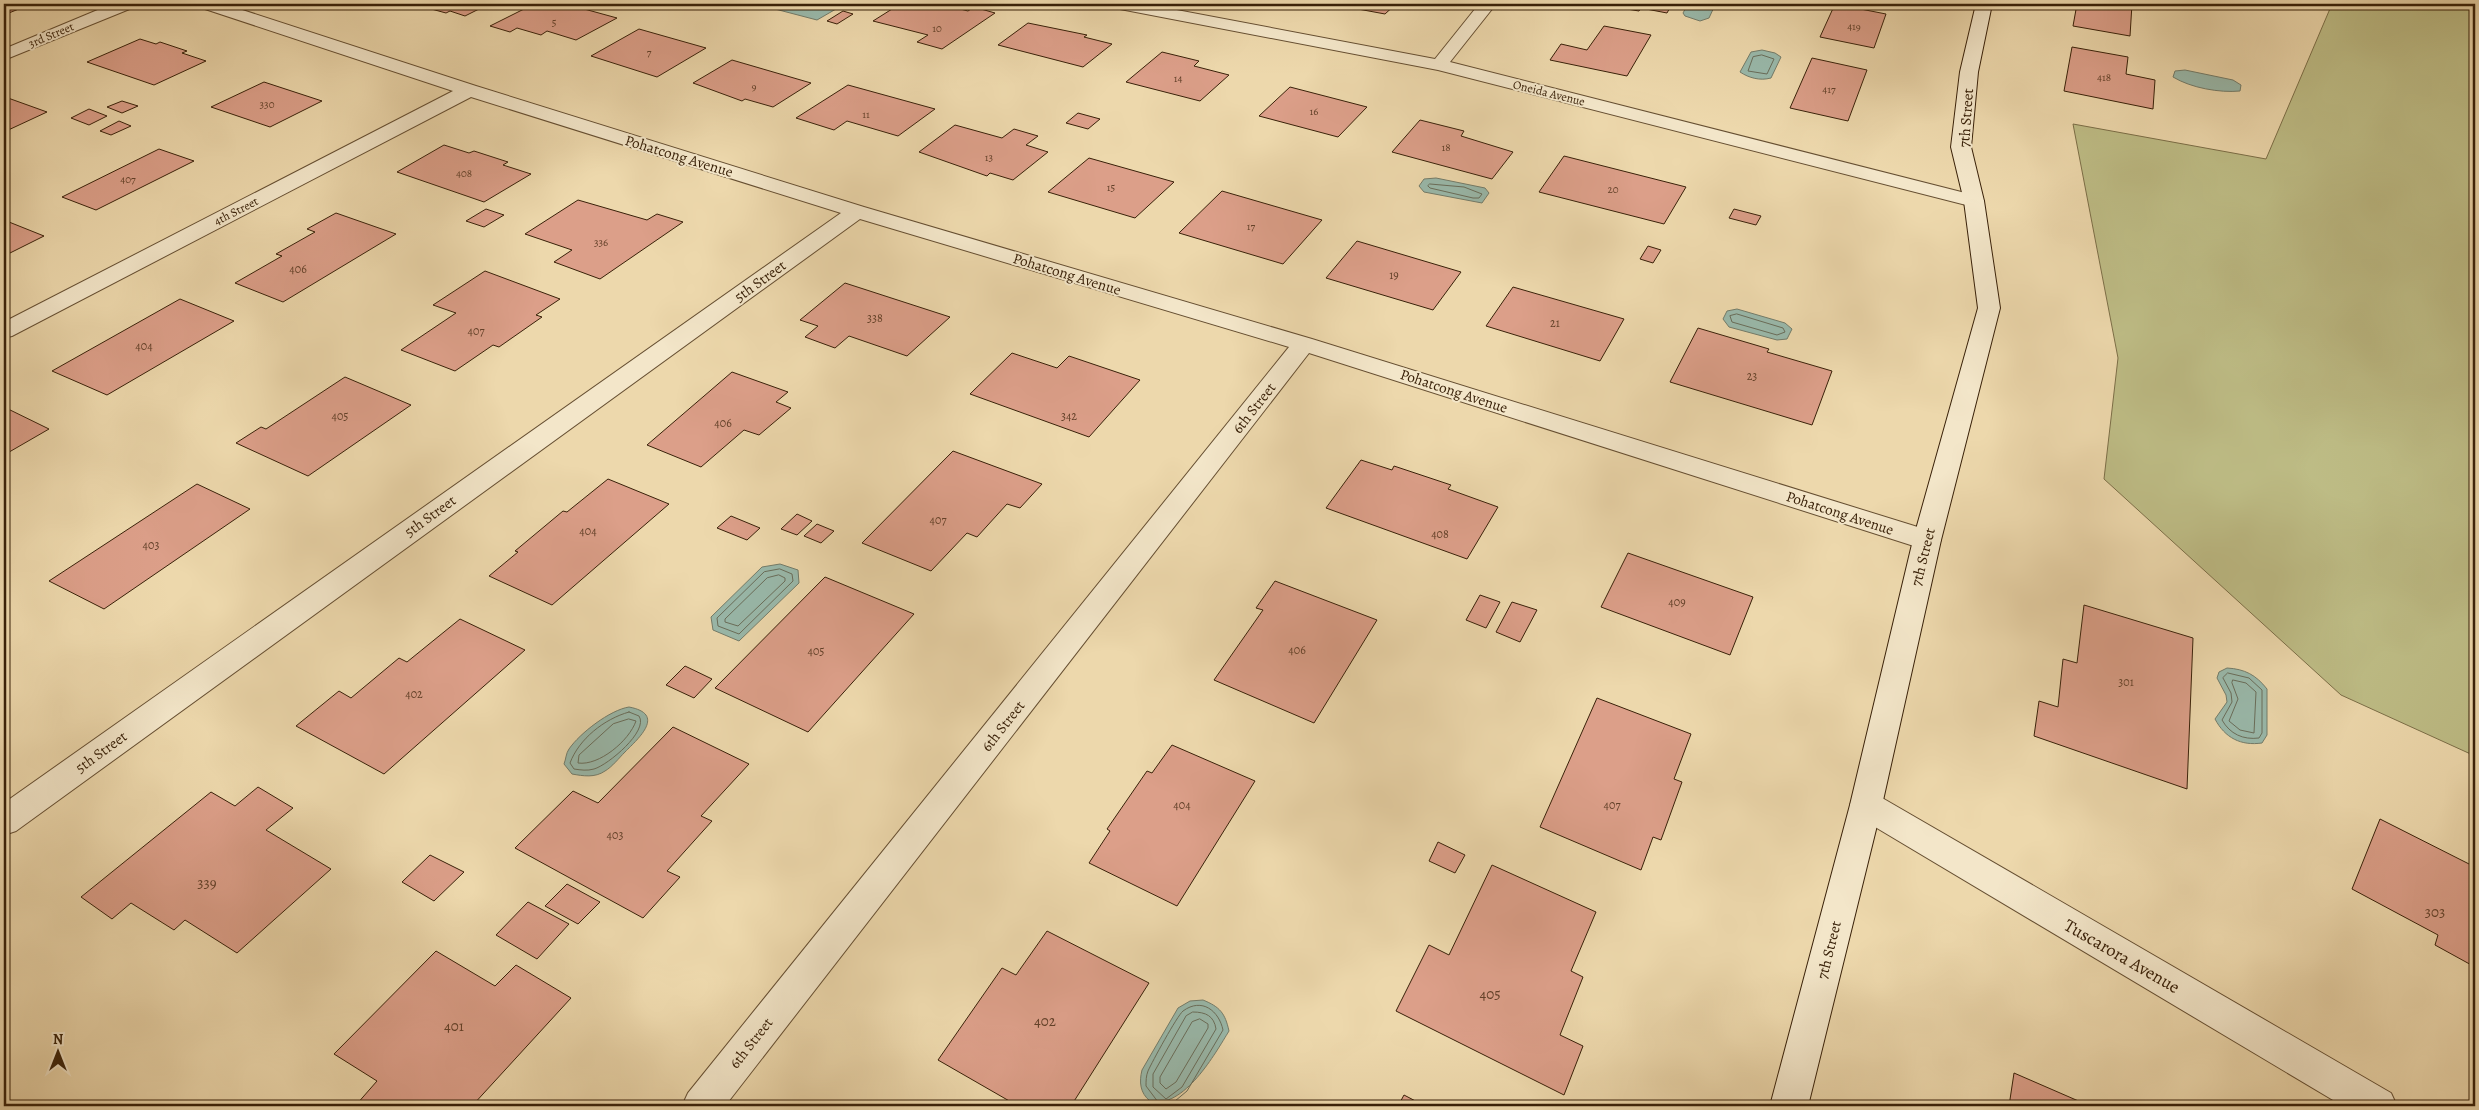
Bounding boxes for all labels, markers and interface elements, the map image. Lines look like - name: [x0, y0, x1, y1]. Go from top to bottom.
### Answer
- house number: 5: [552, 15, 557, 30]
- street label: 3rd Street: [26, 18, 76, 52]
- house number: 419: [1847, 19, 1861, 34]
- house number: 10: [932, 21, 942, 36]
- house number: 7: [647, 45, 652, 60]
- house number: 418: [2097, 70, 2111, 85]
- house number: 14: [1174, 71, 1182, 86]
- street label: Oneida Avenue: [1511, 76, 1587, 110]
- house number: 9: [751, 79, 757, 94]
- house number: 417: [1822, 82, 1836, 97]
- street label: 7th Street: [1954, 88, 1978, 148]
- house number: 330: [259, 97, 275, 112]
- house number: 16: [1310, 104, 1318, 119]
- house number: 11: [862, 107, 870, 122]
- street label: Pohatcong Avenue: [623, 130, 736, 182]
- house number: 18: [1441, 140, 1451, 155]
- house number: 13: [985, 150, 993, 165]
- house number: 408: [456, 166, 472, 181]
- house number: 407: [120, 172, 136, 187]
- house number: 15: [1107, 180, 1116, 195]
- house number: 20: [1607, 182, 1619, 197]
- street label: 4th Street: [211, 193, 261, 229]
- house number: 17: [1247, 219, 1256, 234]
- house number: 336: [594, 235, 608, 250]
- street label: Pohatcong Avenue: [1011, 248, 1124, 300]
- street label: 5th Street: [730, 255, 790, 307]
- house number: 406: [289, 261, 307, 277]
- house number: 19: [1389, 267, 1399, 283]
- house number: 338: [867, 310, 883, 326]
- house number: 21: [1550, 315, 1560, 331]
- house number: 407: [468, 323, 485, 339]
- house number: 404: [135, 338, 153, 354]
- street label: Pohatcong Avenue: [1398, 364, 1511, 418]
- house number: 23: [1747, 368, 1757, 384]
- street label: 6th Street: [1228, 378, 1280, 438]
- house number: 405: [332, 408, 349, 424]
- house number: 342: [1061, 408, 1077, 424]
- house number: 406: [714, 415, 732, 431]
- street label: Pohatcong Avenue: [1784, 486, 1897, 540]
- street label: 5th Street: [400, 490, 460, 542]
- house number: 407: [930, 512, 947, 528]
- house number: 404: [579, 523, 597, 539]
- house number: 408: [1431, 526, 1449, 542]
- street label: 7th Street: [1906, 526, 1940, 588]
- house number: 403: [143, 537, 159, 553]
- house number: 409: [1668, 594, 1686, 610]
- house number: 406: [1288, 642, 1306, 658]
- house number: 405: [808, 643, 825, 659]
- house number: 301: [2118, 674, 2134, 690]
- house number: 402: [405, 686, 423, 702]
- street label: 6th Street: [977, 696, 1029, 756]
- street label: 5th Street: [71, 726, 131, 778]
- house number: 404: [1173, 797, 1191, 813]
- house number: 407: [1604, 797, 1621, 813]
- house number: 403: [607, 827, 623, 843]
- house number: 339: [197, 873, 217, 893]
- house number: 303: [2425, 902, 2445, 922]
- street label: Tuscarora Avenue: [2060, 913, 2184, 999]
- street label: 7th Street: [1812, 919, 1846, 981]
- house number: 405: [1479, 984, 1501, 1004]
- house number: 402: [1034, 1011, 1056, 1031]
- street label: 6th Street: [725, 1013, 777, 1073]
- house number: 401: [444, 1016, 464, 1036]
- north arrow: [32, 1028, 82, 1078]
- text: N: [53, 1030, 63, 1049]

